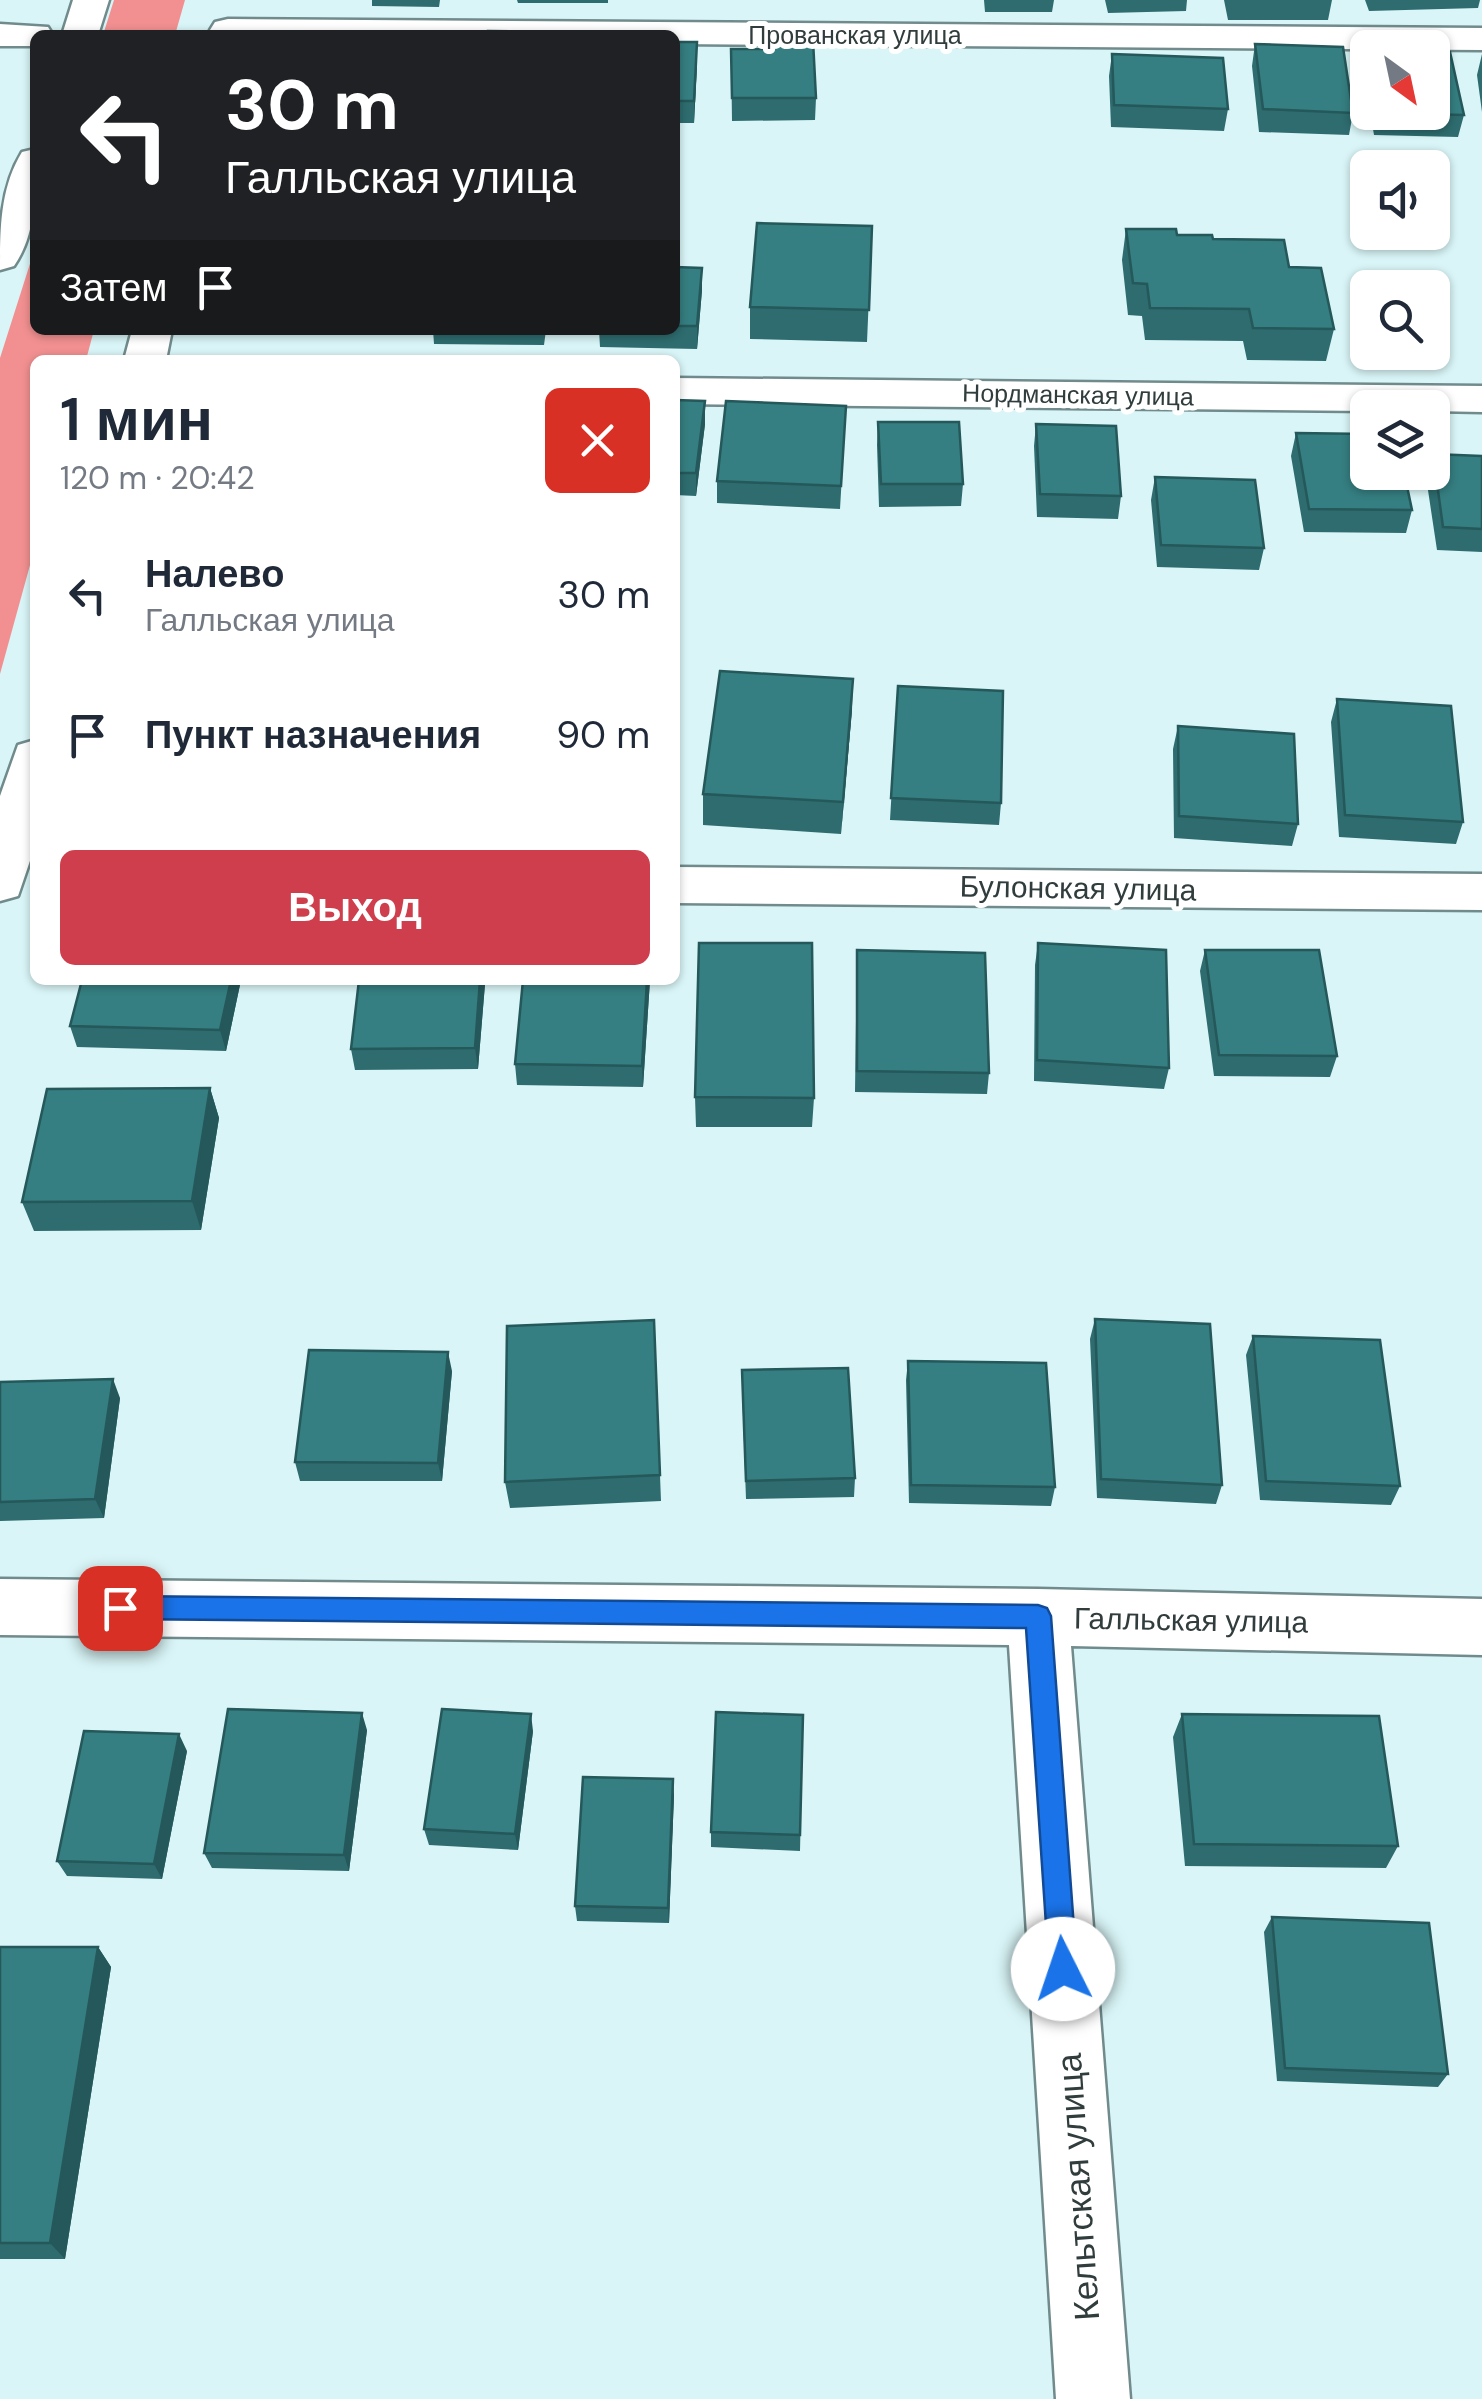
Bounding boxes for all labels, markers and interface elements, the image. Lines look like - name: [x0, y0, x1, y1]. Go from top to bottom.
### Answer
- street label: Прованская улица: [748, 19, 962, 52]
- north arrow: [1350, 30, 1450, 130]
- map controls: [1350, 30, 1450, 490]
- text: 30 m: [225, 60, 399, 151]
- icon: left: [60, 70, 190, 200]
- text: Галльская улица: [225, 148, 576, 207]
- button: sound: [1350, 150, 1450, 250]
- icon: arrive: [188, 260, 243, 315]
- text: Затем: [60, 263, 168, 313]
- button: search: [1350, 270, 1450, 370]
- street label: Нордманская улица: [962, 376, 1194, 414]
- text: 1 мин: [60, 380, 213, 459]
- button: close: [545, 388, 650, 493]
- button: layers: [1350, 390, 1450, 490]
- text: 120 m · 20:42: [60, 457, 255, 499]
- text: Налево: [145, 549, 284, 599]
- icon: left: [60, 568, 115, 623]
- text: 30 m: [558, 570, 650, 620]
- text: Галльская улица: [145, 599, 395, 641]
- icon: arrive: [60, 708, 115, 763]
- text: Пункт назначения: [145, 710, 481, 760]
- text: 90 m: [556, 710, 650, 760]
- button: Выход: [60, 850, 650, 965]
- street label: Булонская улица: [959, 866, 1197, 910]
- pin: [78, 1566, 163, 1651]
- icon: arrive: [93, 1581, 148, 1636]
- street label: Галльская улица: [1074, 1598, 1309, 1642]
- position arrow: [1011, 1917, 1115, 2021]
- street label: Кельтская улица: [1046, 2051, 1110, 2322]

